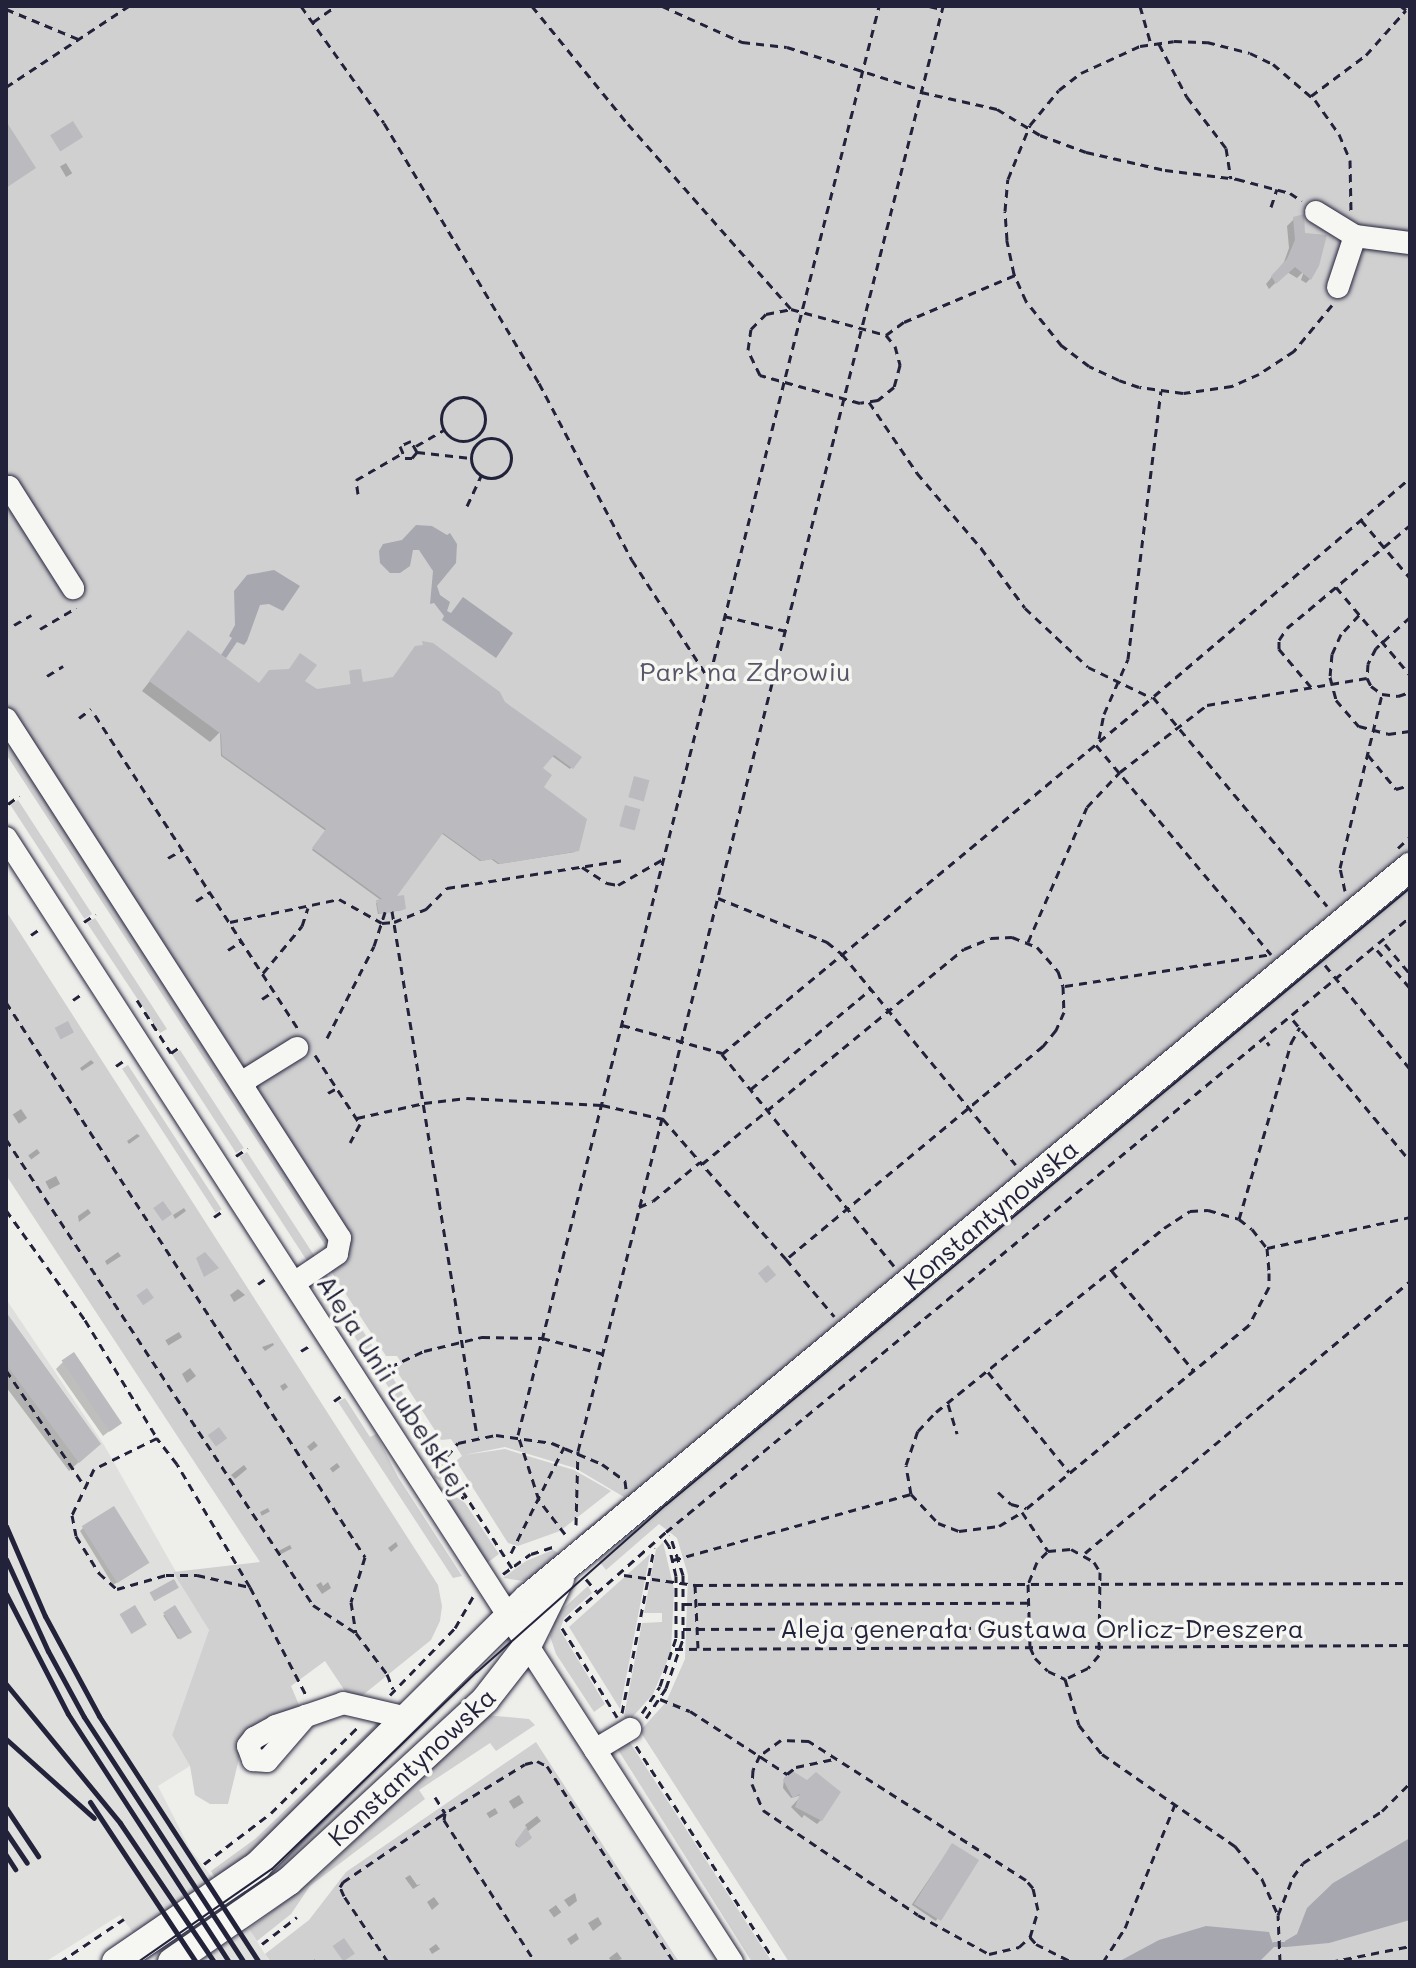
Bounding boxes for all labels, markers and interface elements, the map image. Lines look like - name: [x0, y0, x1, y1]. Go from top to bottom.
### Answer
- park label: Park na Zdrowiu: [640, 656, 850, 688]
- street label: Konstantynowska: [897, 1133, 1085, 1297]
- street label: Aleja Unii Lubelskiej: [310, 1269, 476, 1501]
- street label: Aleja generała Gustawa Orlicz-Dreszera: [780, 1613, 1304, 1645]
- street label: Konstantynowska: [322, 1681, 502, 1853]

